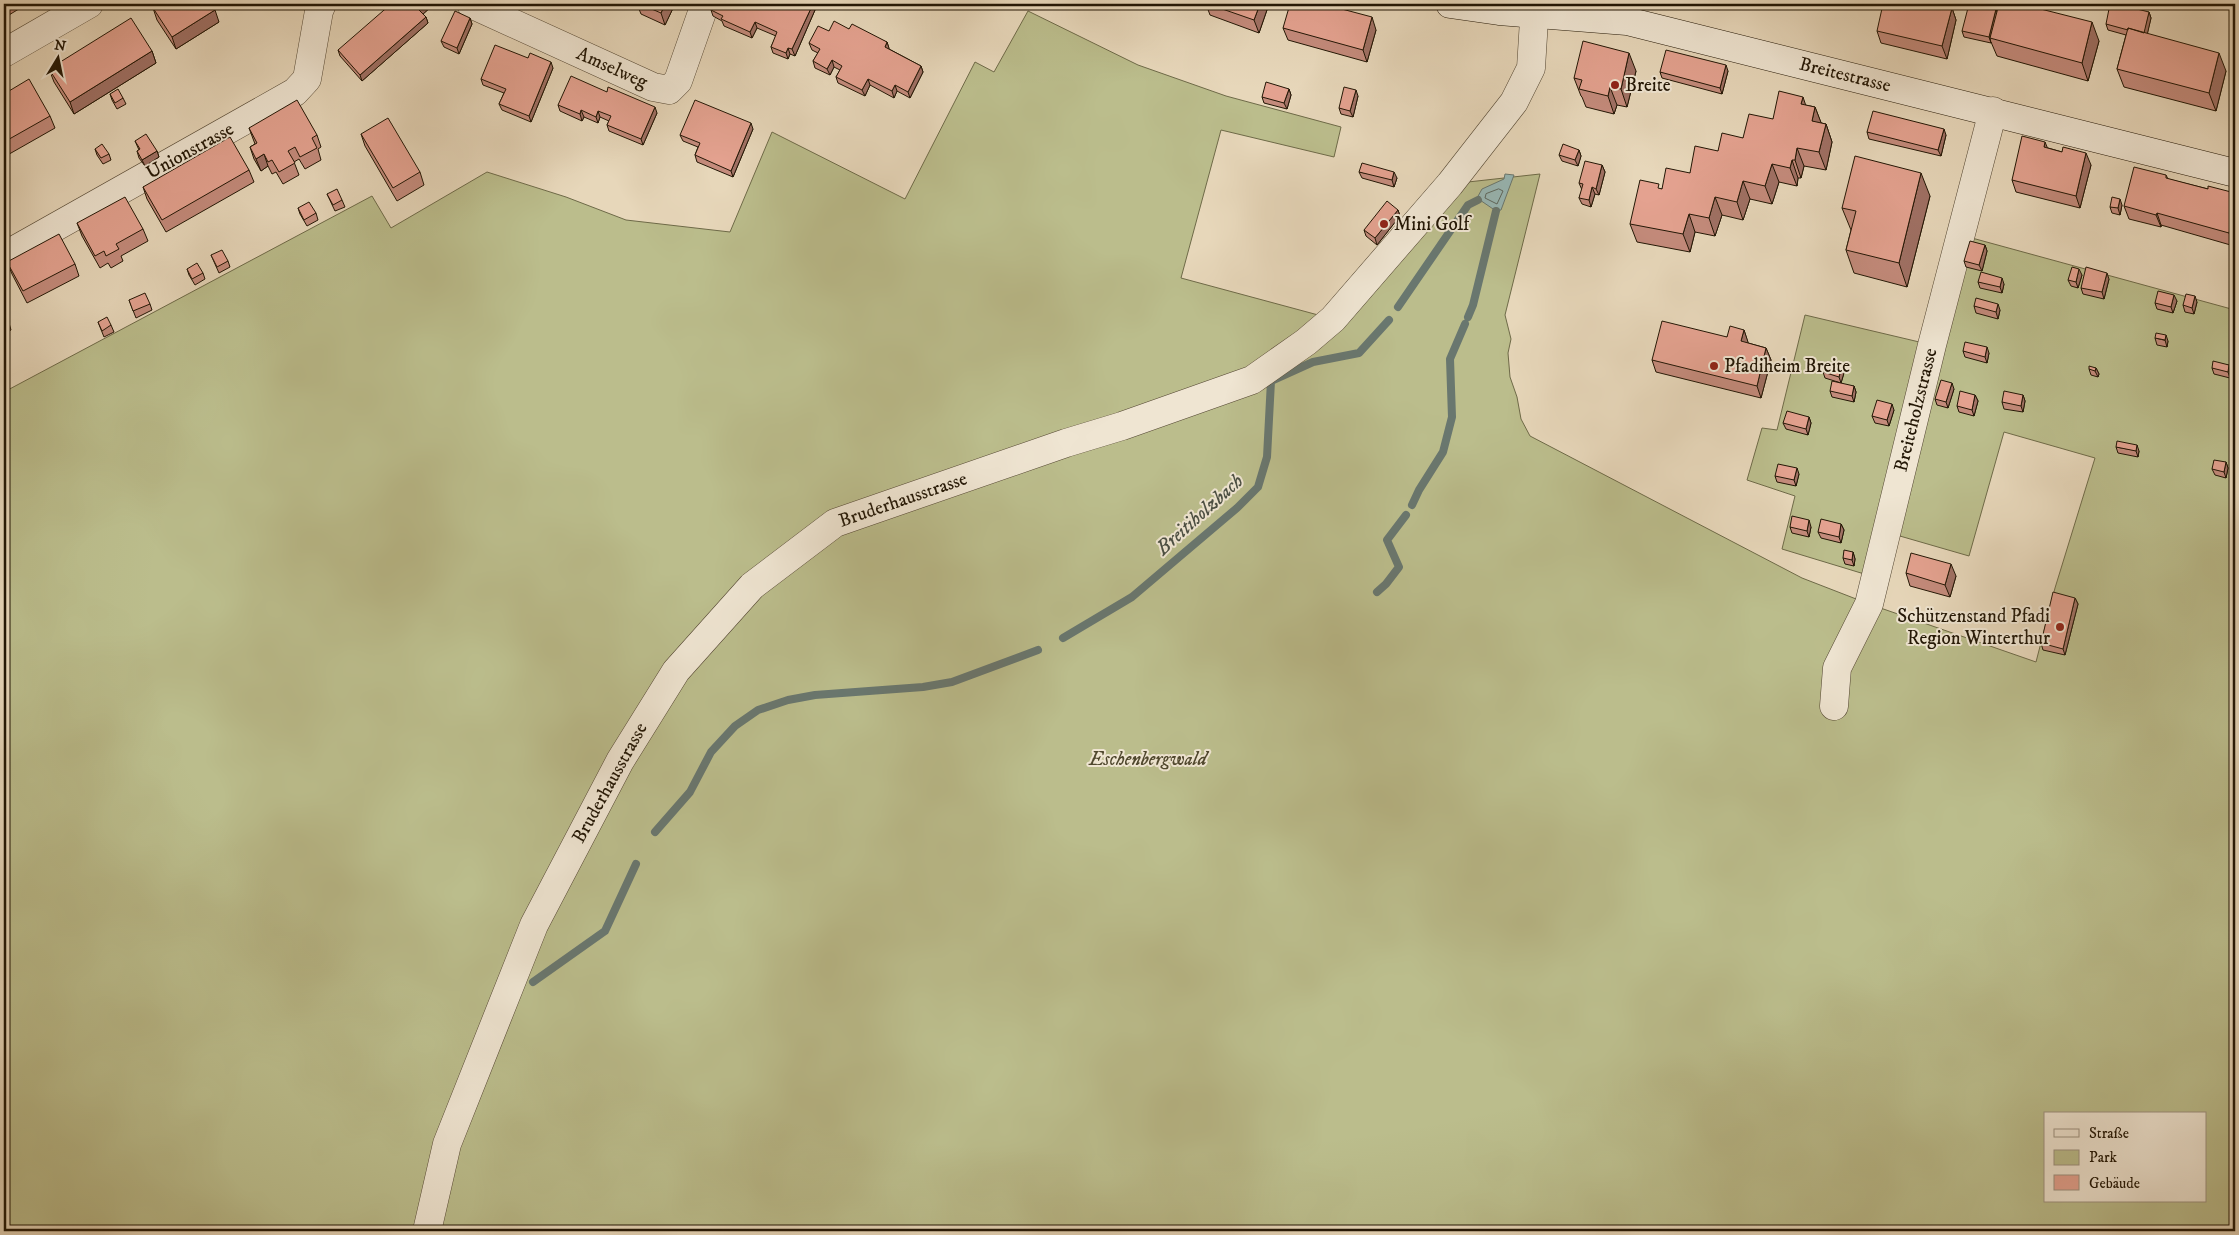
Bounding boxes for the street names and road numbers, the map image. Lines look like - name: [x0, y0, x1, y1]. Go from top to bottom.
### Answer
- street label: Amselweg: [573, 42, 652, 94]
- street label: Breitestrasse: [1797, 52, 1893, 98]
- street label: Unionstrasse: [142, 118, 238, 184]
- street label: Breiteholzstrasse: [1890, 346, 1943, 474]
- street label: Bruderhausstrasse: [836, 467, 970, 533]
- street label: Bruderhausstrasse: [567, 719, 653, 847]

